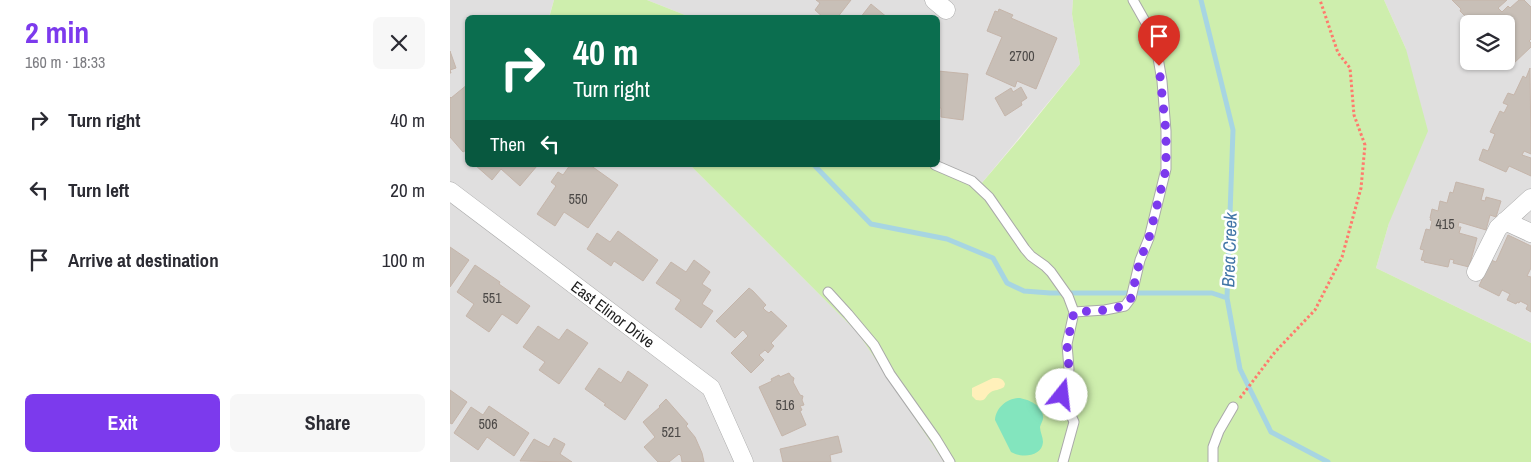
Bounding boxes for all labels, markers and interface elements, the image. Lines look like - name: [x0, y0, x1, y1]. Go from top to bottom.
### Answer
- text: 2 min: [25, 12, 89, 52]
- pin: [1138, 15, 1180, 66]
- map controls: [1460, 15, 1515, 70]
- button: layers: [1460, 15, 1515, 70]
- button: close: [373, 17, 425, 69]
- icon: arrive: [1145, 22, 1173, 50]
- text: 40 m: [573, 29, 638, 76]
- icon: right: [490, 35, 555, 100]
- house number: 2700: [1009, 47, 1035, 65]
- text: 160 m · 18:33: [25, 51, 105, 73]
- text: Turn right: [573, 74, 650, 104]
- icon: right: [25, 106, 53, 134]
- text: Turn right: [68, 107, 140, 133]
- text: 40 m: [390, 107, 425, 133]
- icon: left: [536, 130, 564, 158]
- text: Then: [490, 131, 526, 157]
- icon: left: [25, 176, 53, 204]
- text: Turn left: [68, 177, 129, 203]
- text: 20 m: [390, 177, 425, 203]
- house number: 550: [568, 190, 588, 208]
- water label: Brea Creek: [1215, 212, 1243, 288]
- house number: 415: [1435, 215, 1455, 233]
- icon: arrive: [25, 246, 53, 274]
- text: Arrive at destination: [68, 247, 219, 273]
- text: 100 m: [382, 247, 425, 273]
- street label: East Elinor Drive: [567, 275, 659, 353]
- house number: 551: [482, 289, 502, 307]
- position arrow: [1035, 368, 1087, 420]
- button: Exit: [25, 394, 220, 452]
- button: Share: [230, 394, 425, 452]
- house number: 516: [775, 396, 795, 414]
- house number: 506: [478, 415, 498, 433]
- house number: 521: [661, 423, 681, 441]

